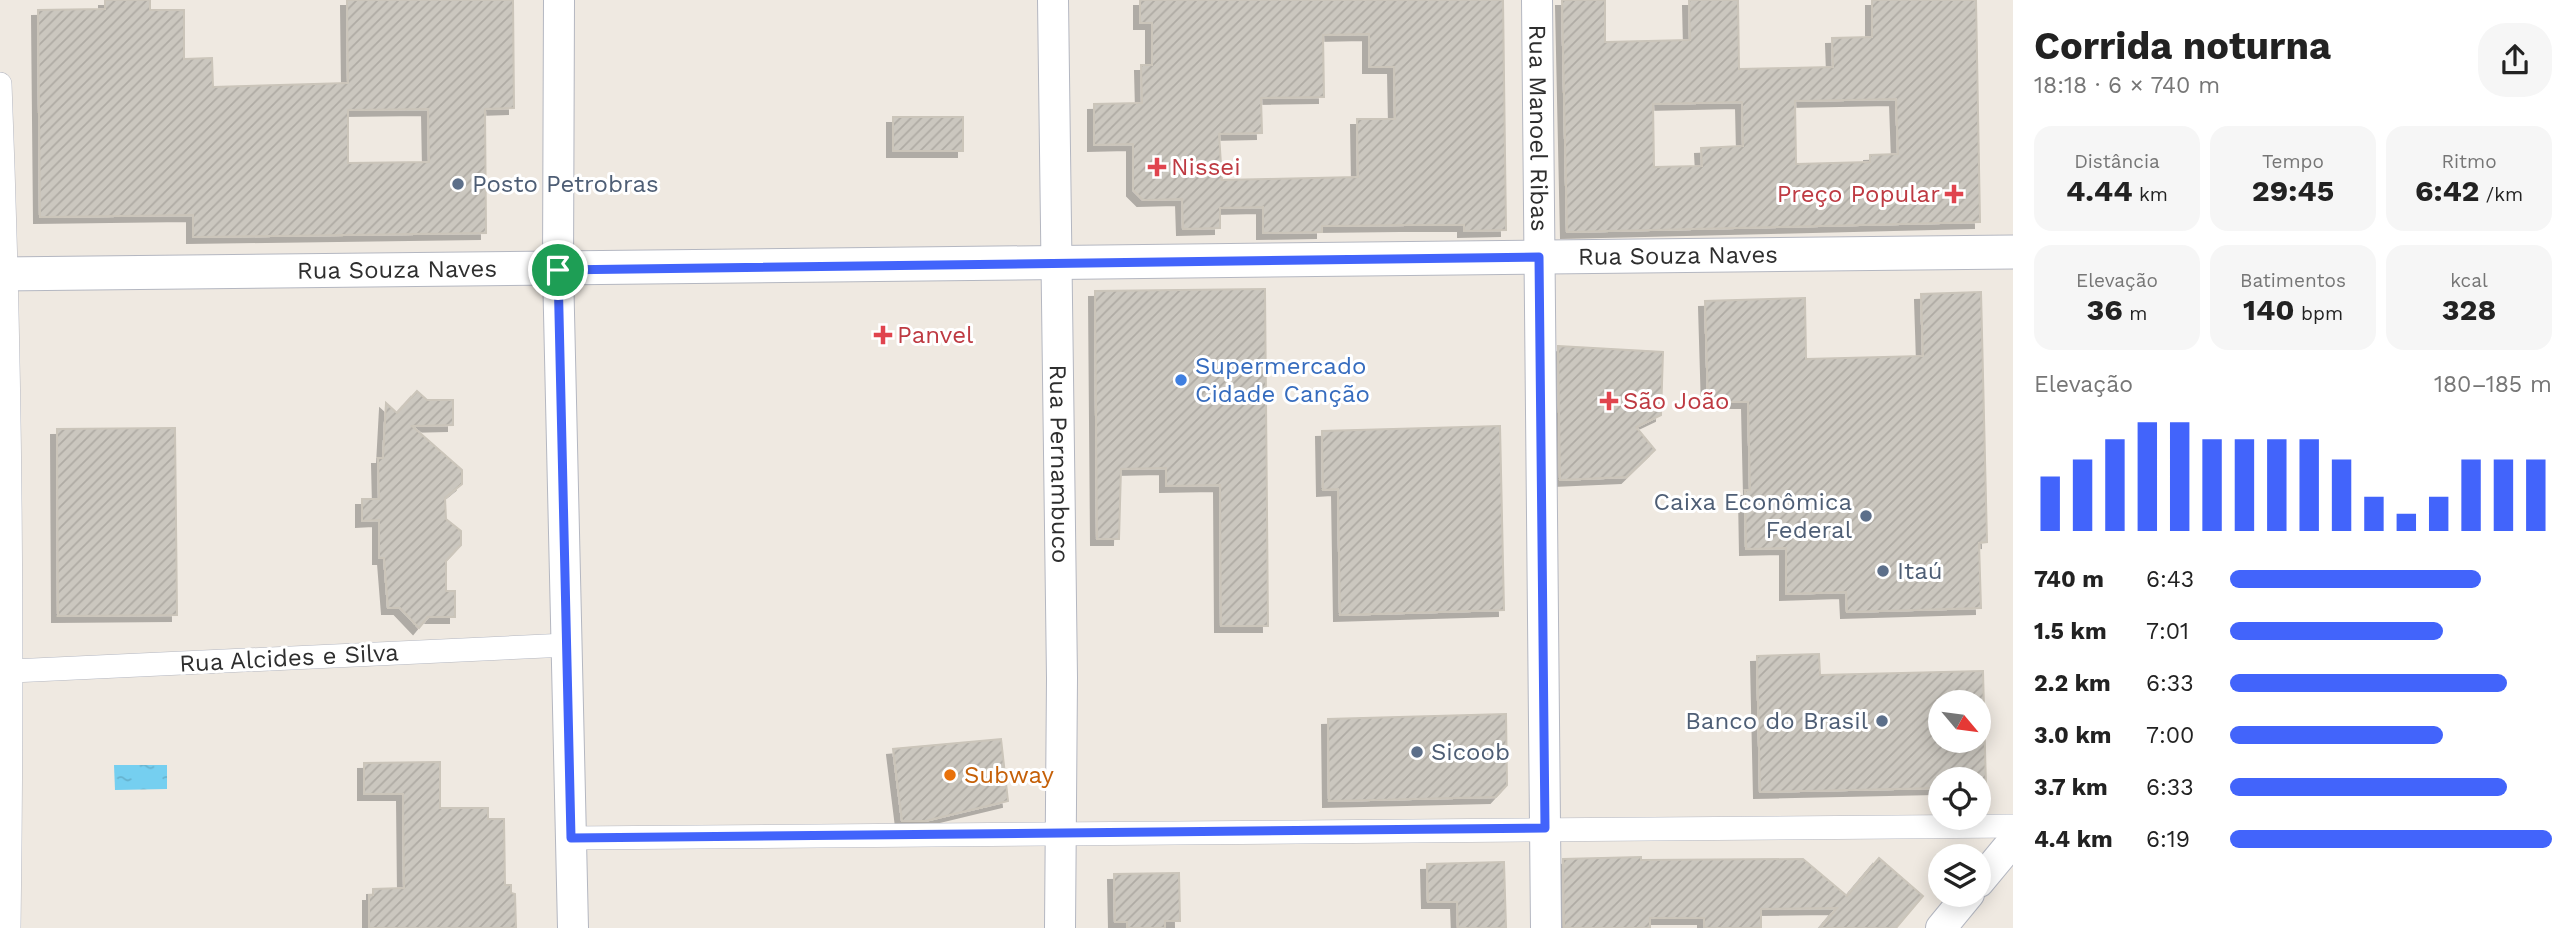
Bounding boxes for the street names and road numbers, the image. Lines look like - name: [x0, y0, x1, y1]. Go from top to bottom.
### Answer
- street label: Rua Manoel Ribas: [1523, 24, 1553, 232]
- street label: Rua Souza Naves: [1578, 241, 1778, 271]
- street label: Rua Souza Naves: [297, 255, 497, 285]
- street label: Rua Pernambuco: [1044, 364, 1074, 564]
- street label: Rua Alcides e Silva: [179, 638, 399, 678]

